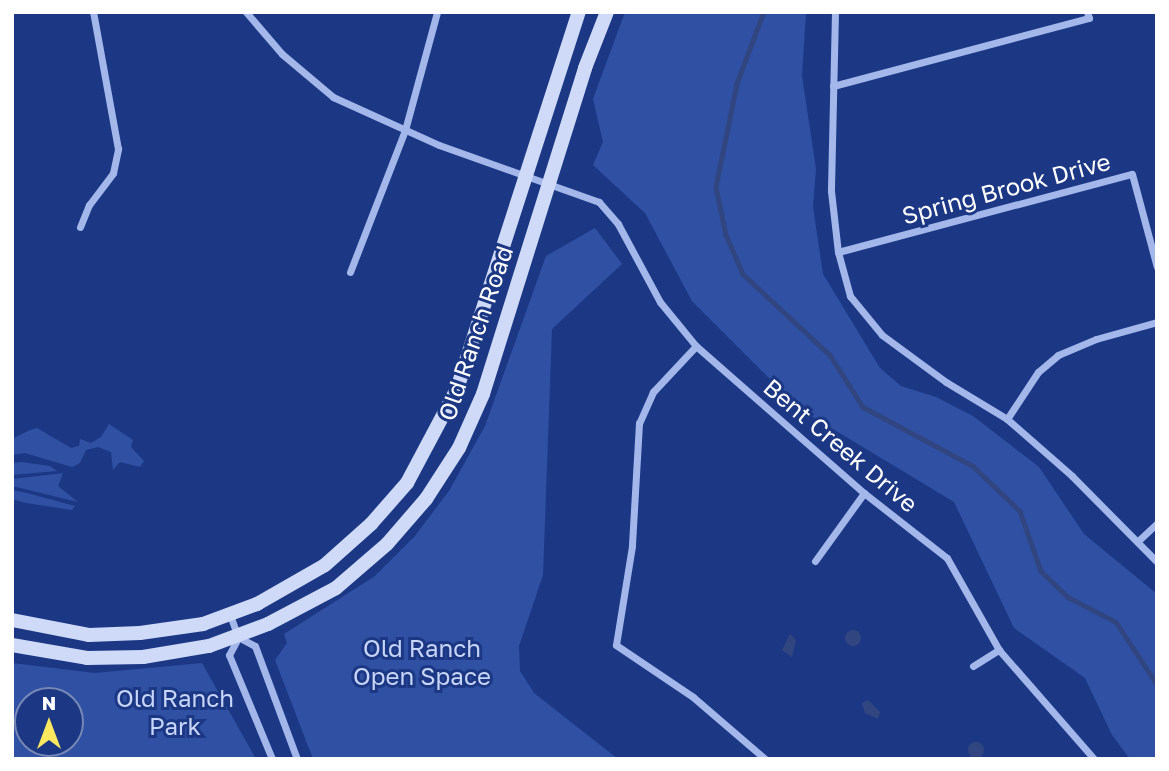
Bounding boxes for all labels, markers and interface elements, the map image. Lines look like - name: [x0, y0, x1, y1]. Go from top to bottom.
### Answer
- street label: Spring Brook Drive: [899, 146, 1113, 230]
- street label: Old Ranch Road: [432, 242, 518, 424]
- street label: Bent Creek Drive: [758, 372, 924, 518]
- park label: Old Ranch Open Space: [353, 634, 491, 690]
- park label: Old Ranch Park: [116, 684, 234, 740]
- north arrow: [14, 687, 84, 757]
- text: N: [42, 691, 56, 714]

